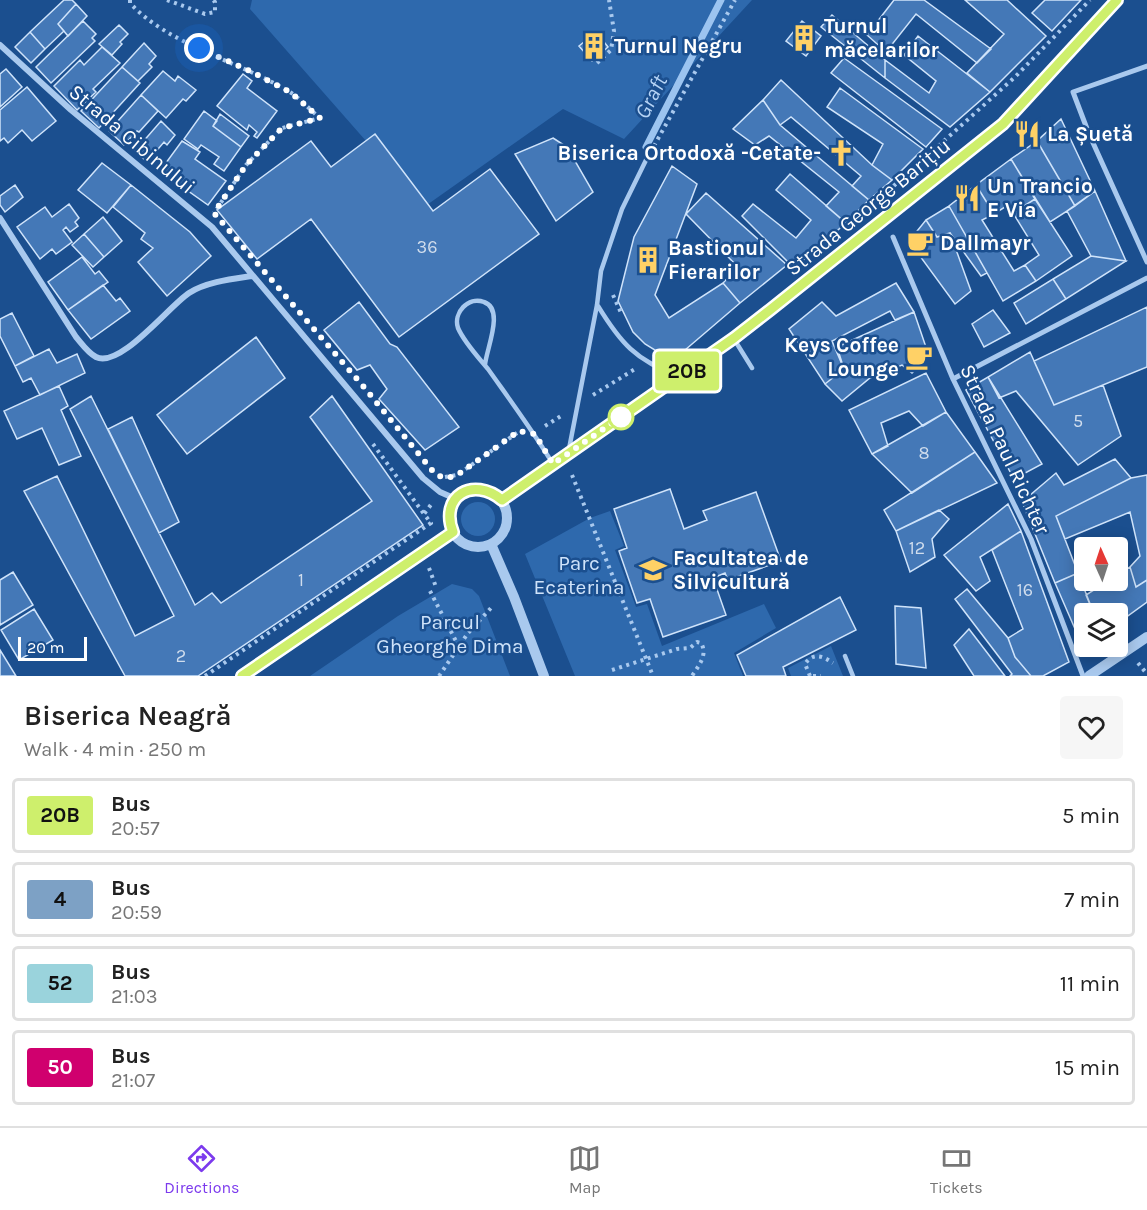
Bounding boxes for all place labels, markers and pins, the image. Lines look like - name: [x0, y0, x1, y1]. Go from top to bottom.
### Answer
- place label: Turnul măcelarilor: [824, 14, 940, 62]
- building icon: Turnul măcelarilor: [789, 23, 819, 53]
- building icon: Turnul Negru: [579, 31, 609, 61]
- place label: Turnul Negru: [614, 34, 743, 58]
- restaurant icon: La Șuetă: [1012, 119, 1042, 149]
- place label: La Șuetă: [1047, 122, 1133, 146]
- church icon: Biserica Ortodoxă -Cetate-: [826, 138, 856, 168]
- place label: Biserica Ortodoxă -Cetate-: [558, 141, 821, 165]
- place label: Un Trancio E Via: [987, 174, 1093, 222]
- restaurant icon: Un Trancio E Via: [952, 183, 982, 213]
- cafe icon: Dallmayr: [905, 228, 935, 258]
- place label: Dallmayr: [940, 231, 1031, 255]
- place label: Bastionul Fierarilor: [668, 236, 765, 284]
- building icon: Bastionul Fierarilor: [633, 245, 663, 275]
- place label: Keys Coffee Lounge: [784, 333, 899, 381]
- cafe icon: Keys Coffee Lounge: [904, 342, 934, 372]
- unlabelled marker: [608, 404, 634, 430]
- place label: Facultatea de Silvicultură: [673, 546, 809, 594]
- school or university icon: Facultatea de Silvicultură: [638, 555, 668, 585]

